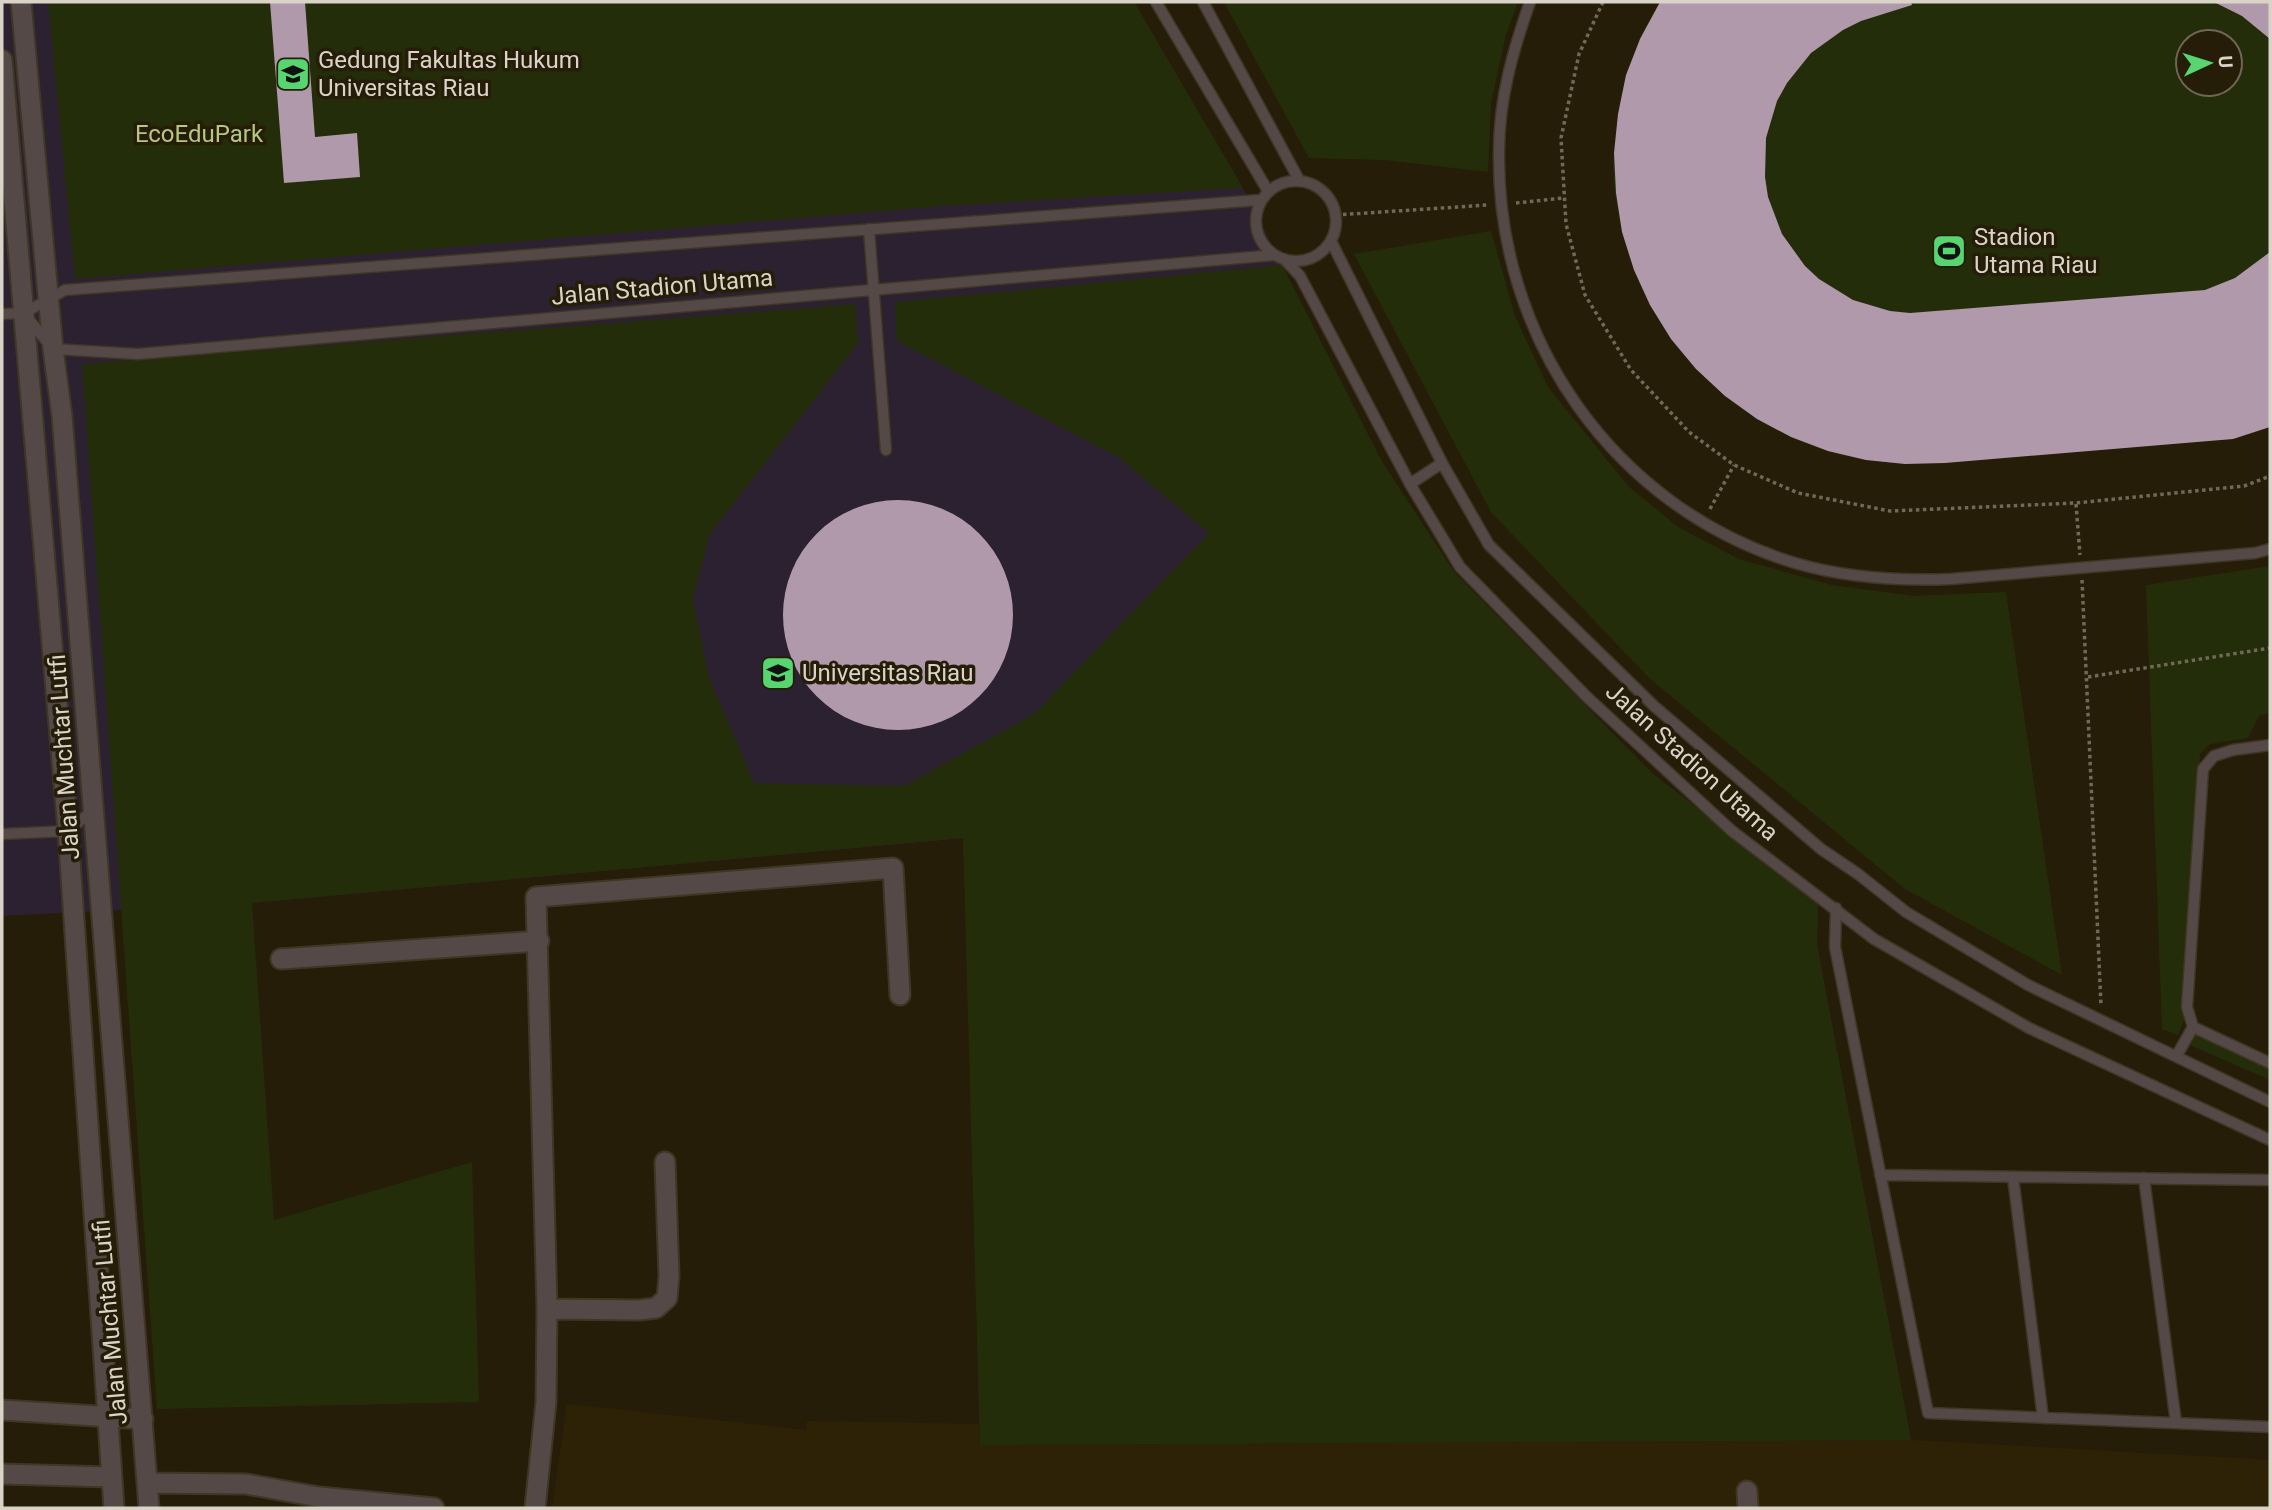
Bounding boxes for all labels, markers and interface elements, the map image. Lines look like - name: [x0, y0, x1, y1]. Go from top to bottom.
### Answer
- north arrow: [2174, 28, 2244, 98]
- place label: Gedung Fakultas Hukum Universitas Riau: [318, 46, 580, 102]
- school or university icon: Gedung Fakultas Hukum Universitas Riau: [274, 55, 312, 93]
- text: U: [2214, 55, 2237, 69]
- park label: EcoEduPark: [135, 120, 264, 148]
- place label: Stadion Utama Riau: [1974, 223, 2097, 279]
- sports icon: Stadion Utama Riau: [1930, 232, 1968, 270]
- street label: Jalan Stadion Utama: [550, 263, 774, 311]
- street label: Jalan Muchtar Lutfi: [43, 653, 85, 861]
- school or university icon: Universitas Riau: [759, 654, 797, 692]
- place label: Universitas Riau: [802, 659, 973, 687]
- street label: Jalan Stadion Utama: [1600, 677, 1784, 847]
- street label: Jalan Muchtar Lutfi: [87, 1218, 133, 1426]

